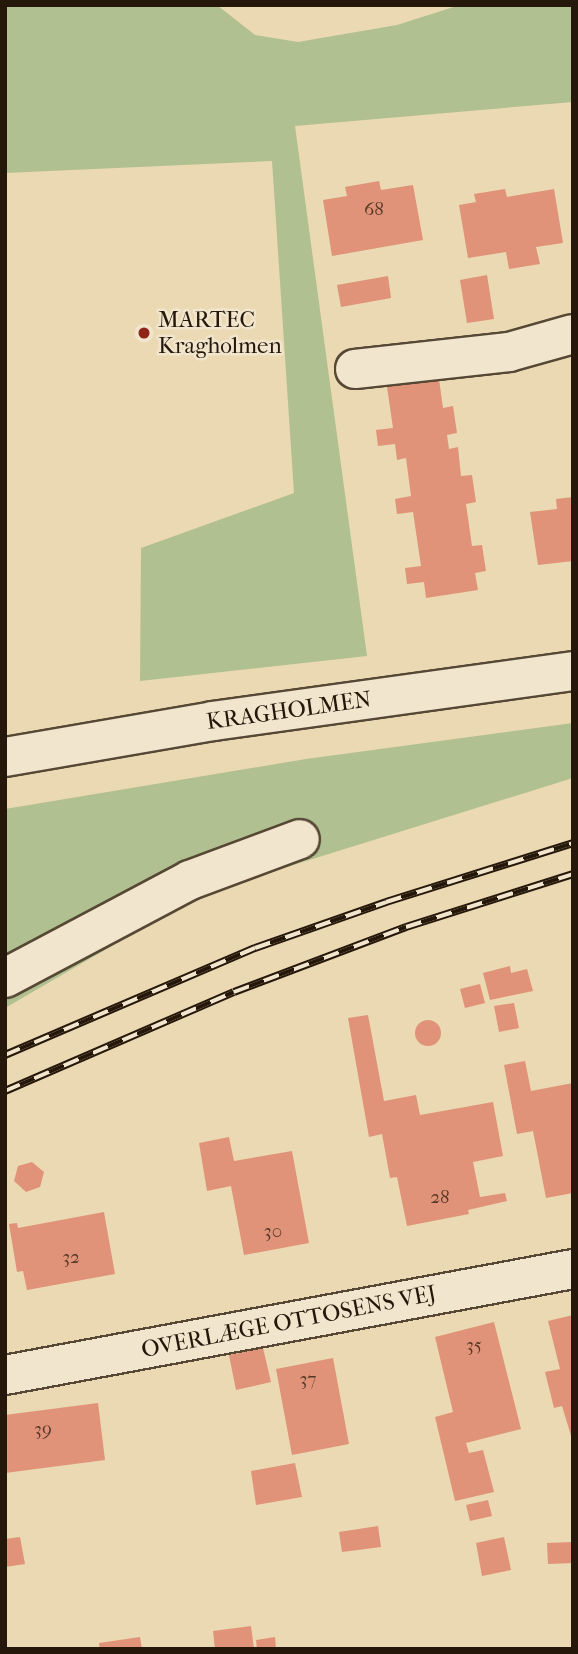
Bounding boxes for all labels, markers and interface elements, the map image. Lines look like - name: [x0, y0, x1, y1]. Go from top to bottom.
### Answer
- house number: 68: [364, 199, 384, 221]
- place label: MARTEC Kragholmen: [158, 306, 282, 360]
- marker: MARTEC Kragholmen: [136, 325, 152, 341]
- street label: KRAGHOLMEN: [205, 686, 373, 736]
- house number: 28: [430, 1187, 450, 1209]
- house number: 30: [264, 1221, 282, 1243]
- house number: 32: [62, 1247, 80, 1269]
- street label: OVERLÆGE OTTOSENS VEJ: [139, 1280, 439, 1364]
- house number: 35: [466, 1335, 482, 1357]
- house number: 37: [300, 1369, 316, 1391]
- house number: 39: [34, 1419, 52, 1441]

